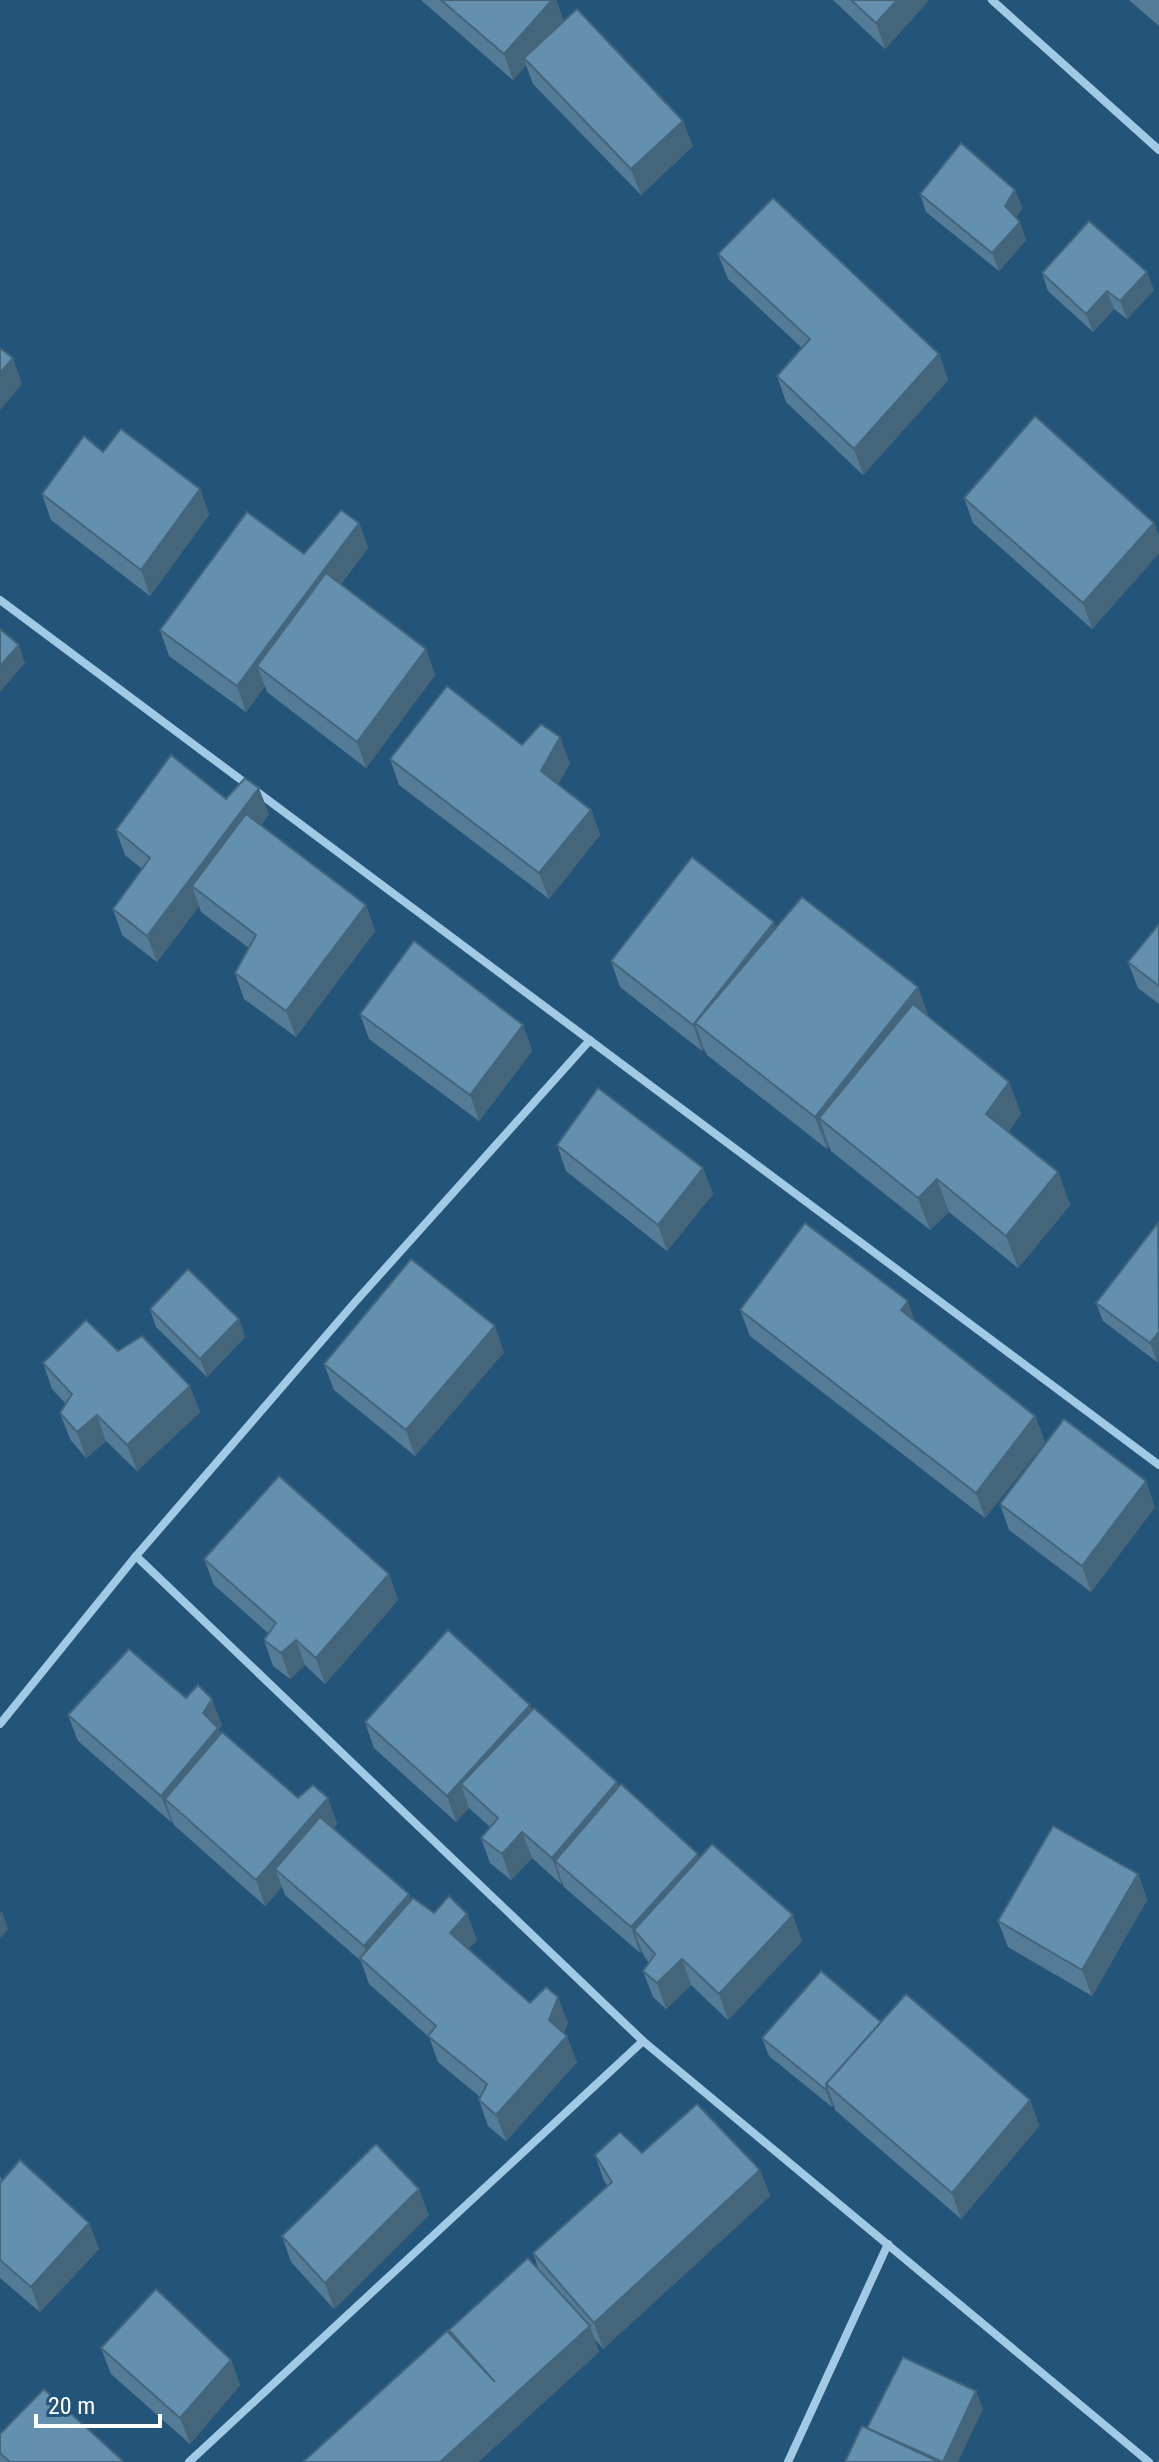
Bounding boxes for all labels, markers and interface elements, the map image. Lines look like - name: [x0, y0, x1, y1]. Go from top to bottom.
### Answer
- scale bar: [36, 2378, 160, 2428]
- text: 20 m: [48, 2392, 95, 2420]

